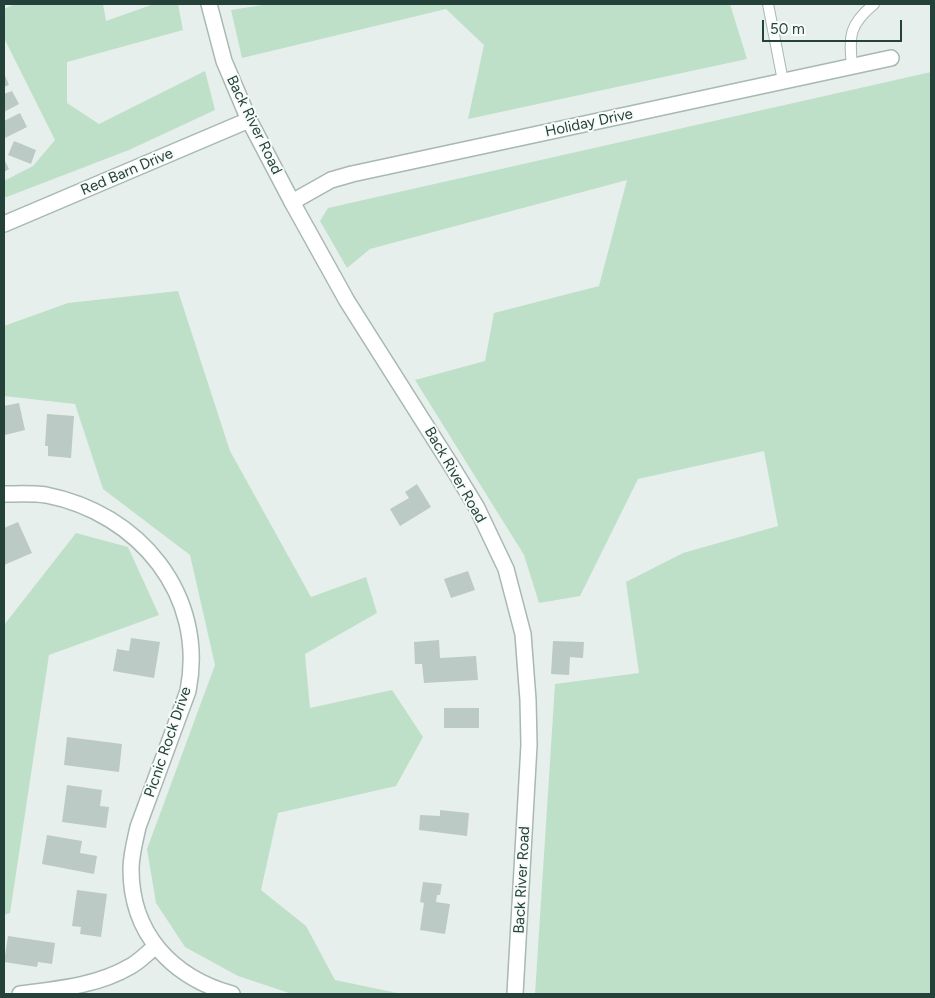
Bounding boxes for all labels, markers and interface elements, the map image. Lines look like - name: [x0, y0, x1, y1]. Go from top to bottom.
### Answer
- scale bar: [765, 10, 905, 42]
- text: 50 m: [770, 20, 805, 38]
- street label: Back River Road: [222, 73, 286, 177]
- street label: Holiday Drive: [543, 105, 635, 141]
- street label: Red Barn Drive: [78, 144, 176, 200]
- street label: Back River Road: [420, 424, 490, 526]
- street label: Picnic Rock Drive: [141, 684, 195, 800]
- street label: Back River Road: [510, 826, 534, 934]

